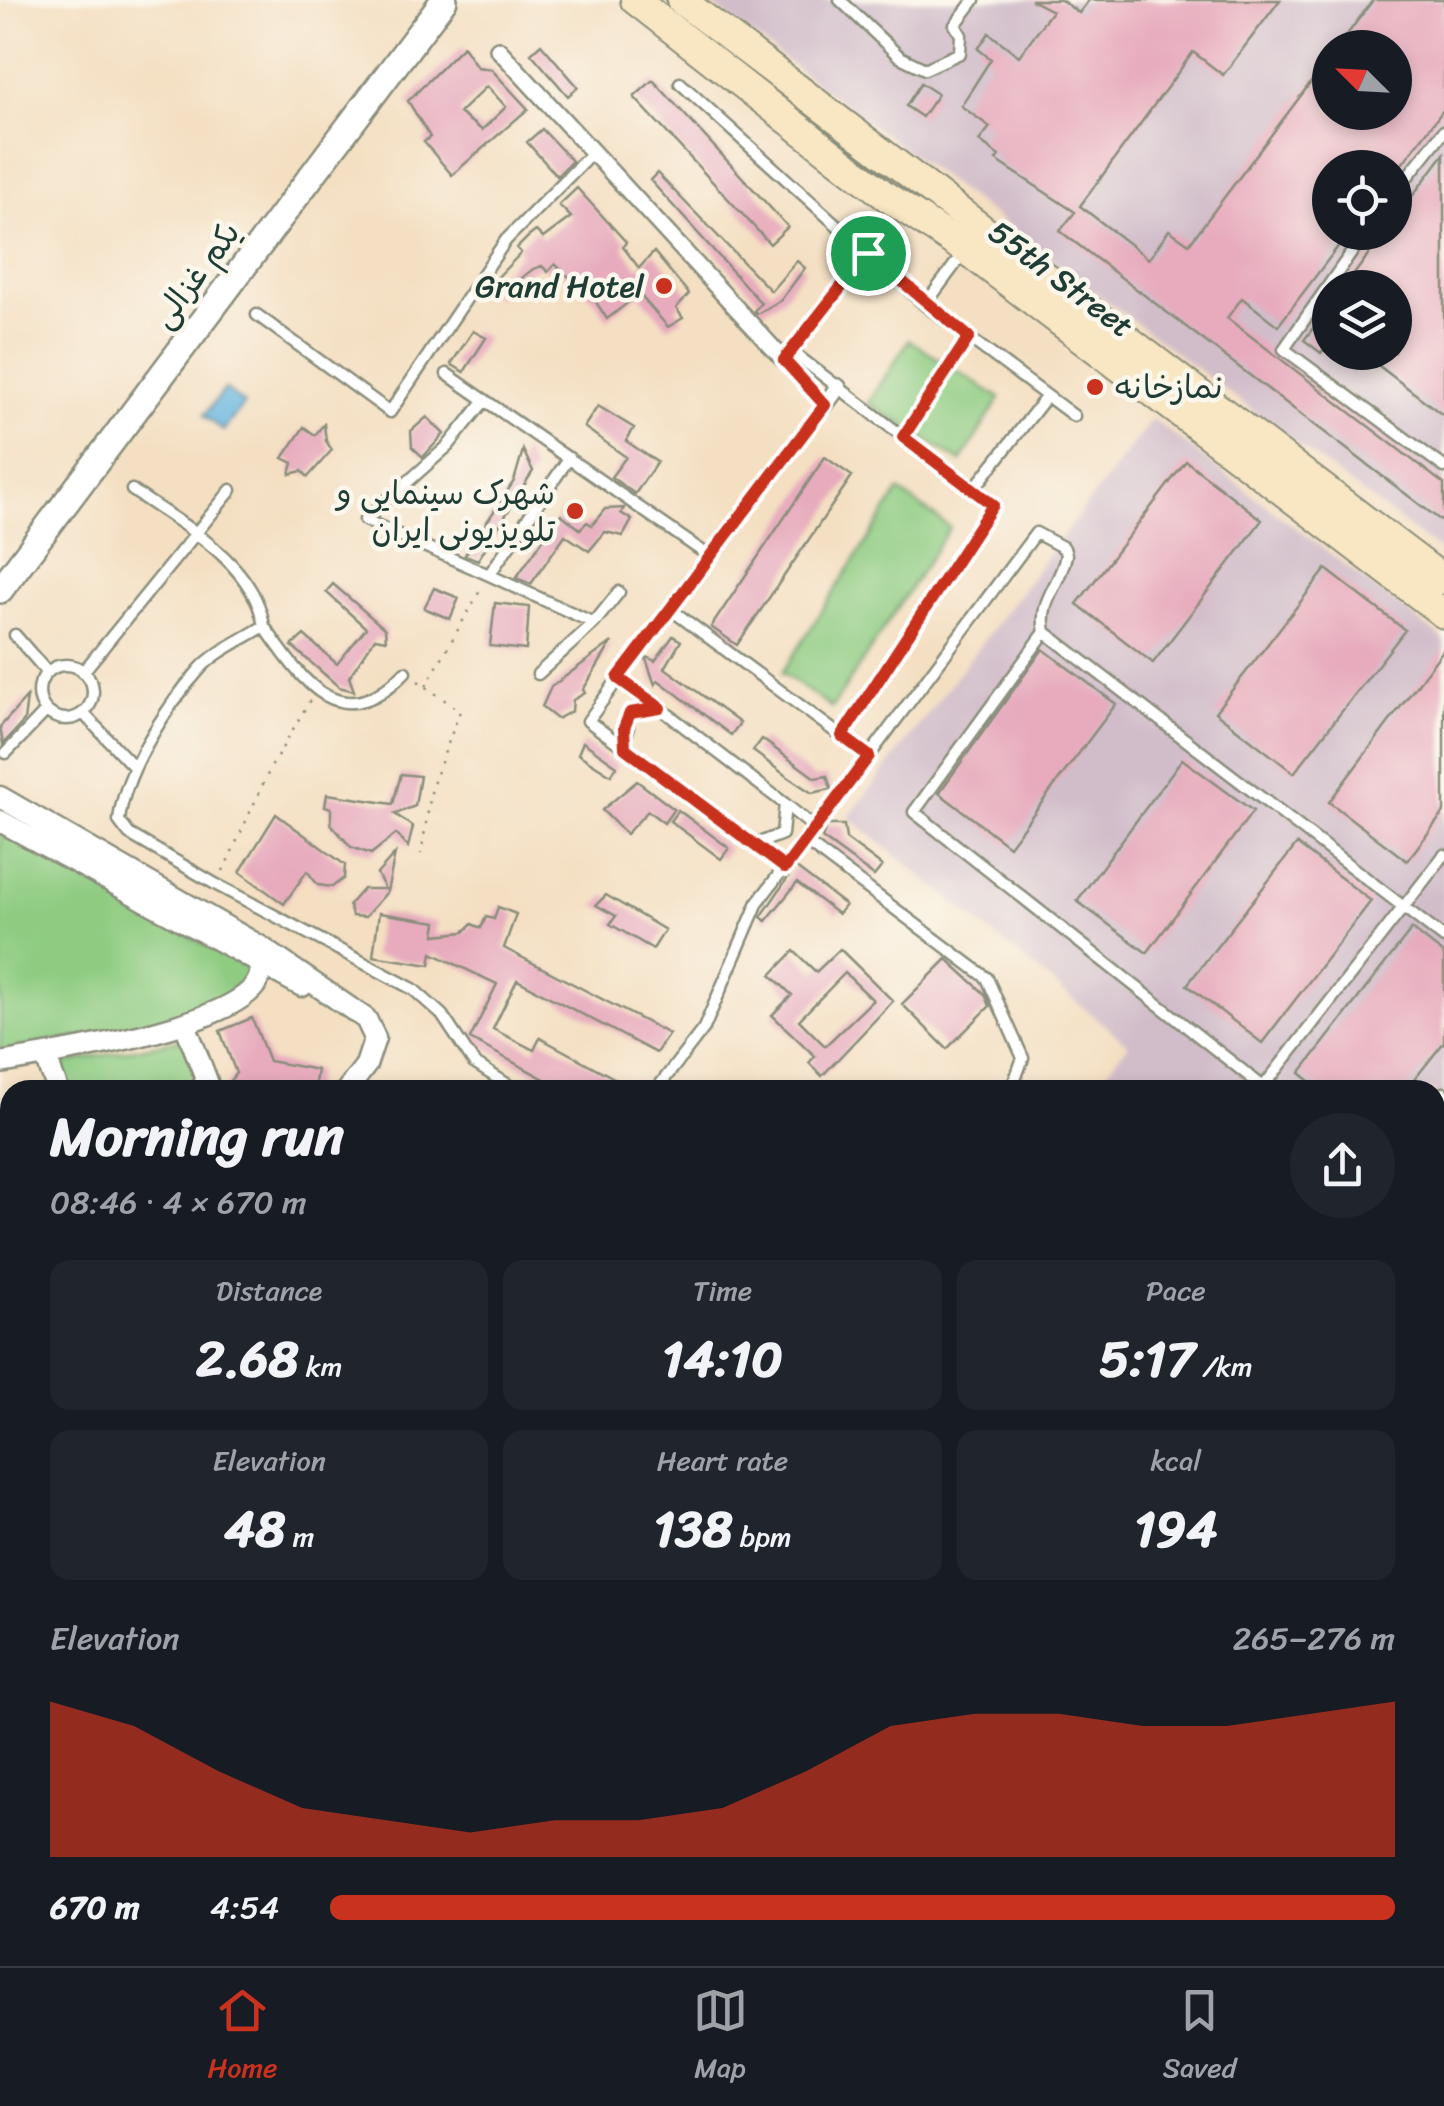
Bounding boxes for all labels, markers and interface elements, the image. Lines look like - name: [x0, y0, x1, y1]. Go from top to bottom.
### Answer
- north arrow: [1312, 30, 1412, 130]
- map controls: [1312, 30, 1412, 370]
- button: locate: [1312, 150, 1412, 250]
- street label: 55th Street: [975, 205, 1147, 353]
- street label: یکم غزالی: [136, 209, 256, 341]
- pin: [826, 211, 911, 296]
- icon: arrive: [841, 226, 896, 281]
- place label: Grand Hotel: [475, 258, 645, 315]
- button: layers: [1312, 270, 1412, 370]
- marker: Grand Hotel: [653, 275, 675, 297]
- place label: نمازخانه: [1115, 359, 1223, 416]
- marker: نمازخانه: [1084, 376, 1106, 398]
- place label: شهرک سینمایی و تلویزیونی ایران: [334, 465, 556, 559]
- marker: شهرک سینمایی و تلویزیونی ایران: [564, 500, 586, 522]
- text: Morning run: [50, 1088, 344, 1185]
- button: share: [1290, 1113, 1395, 1218]
- text: 08:46 · 4 × 670 m: [50, 1174, 307, 1231]
- text: Distance: [216, 1266, 322, 1315]
- text: Time: [693, 1266, 752, 1315]
- text: Pace: [1146, 1266, 1206, 1315]
- text: 2.68: [196, 1315, 299, 1404]
- text: 14:10: [662, 1315, 783, 1404]
- text: 5:17: [1099, 1315, 1195, 1404]
- text: km: [299, 1342, 342, 1391]
- text: /km: [1195, 1342, 1252, 1391]
- text: Elevation: [213, 1436, 326, 1485]
- text: Heart rate: [657, 1436, 788, 1485]
- text: kcal: [1150, 1436, 1201, 1485]
- text: 48: [224, 1485, 285, 1574]
- text: 138: [653, 1485, 733, 1574]
- text: 194: [1134, 1485, 1218, 1574]
- text: m: [285, 1512, 314, 1561]
- text: bpm: [733, 1512, 792, 1561]
- text: Elevation: [50, 1610, 180, 1667]
- text: 265–276 m: [1233, 1610, 1395, 1667]
- text: 670 m: [50, 1879, 140, 1936]
- text: 4:54: [210, 1879, 279, 1936]
- tab: Home: [208, 1983, 277, 2092]
- tab: Map: [693, 1983, 748, 2092]
- tab: Saved: [1163, 1983, 1236, 2092]

